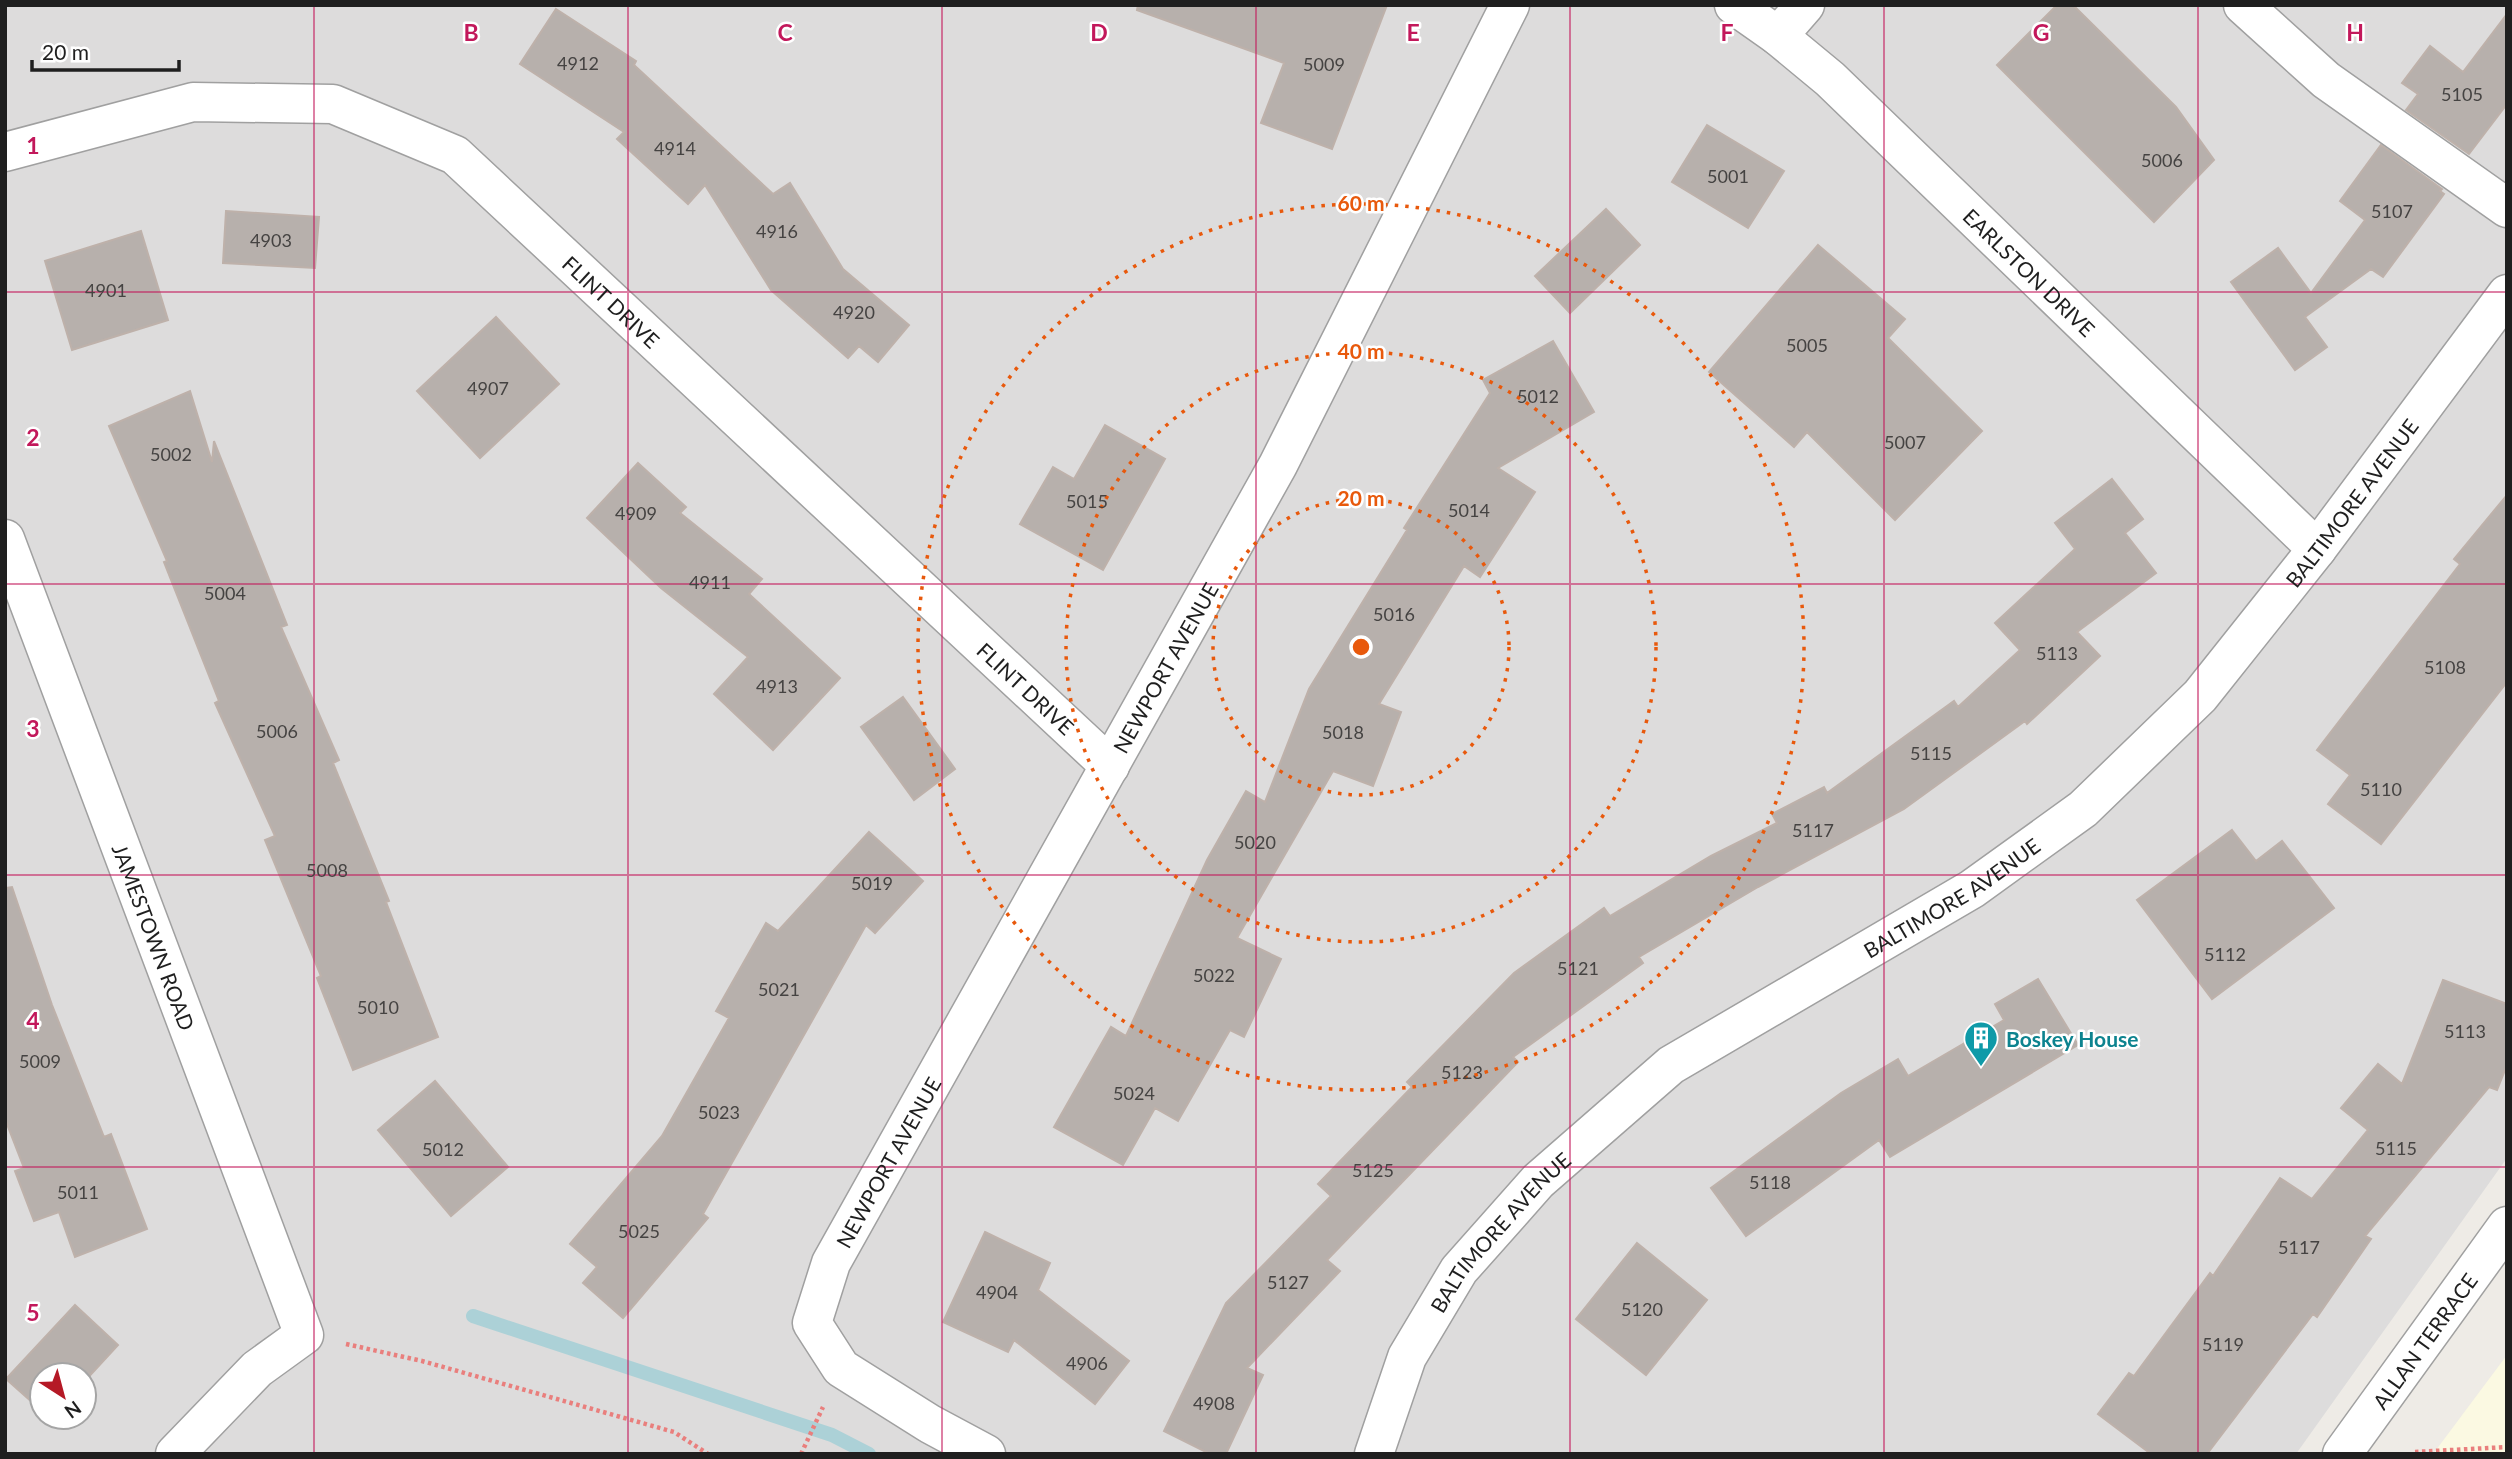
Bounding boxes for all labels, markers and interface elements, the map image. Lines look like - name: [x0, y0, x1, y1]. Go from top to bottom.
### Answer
- text: B: [463, 18, 479, 46]
- text: C: [777, 18, 793, 46]
- text: D: [1090, 18, 1108, 46]
- text: E: [1406, 18, 1420, 46]
- text: F: [1720, 18, 1734, 46]
- text: G: [2033, 18, 2049, 46]
- text: H: [2346, 18, 2364, 46]
- scale bar: [32, 28, 178, 72]
- text: 20 m: [42, 39, 89, 64]
- house number: 4912: [557, 52, 599, 74]
- house number: 5009: [1303, 53, 1345, 75]
- house number: 5105: [2441, 83, 2483, 105]
- text: 1: [26, 131, 40, 159]
- house number: 4914: [654, 137, 696, 159]
- house number: 5006: [2141, 149, 2183, 171]
- house number: 5001: [1707, 165, 1749, 187]
- text: 60 m: [1337, 190, 1385, 215]
- house number: 5107: [2371, 200, 2413, 222]
- street label: EARLSTON DRIVE: [1959, 203, 2101, 341]
- house number: 4916: [756, 220, 798, 242]
- house number: 4903: [250, 229, 292, 251]
- street label: FLINT DRIVE: [558, 250, 665, 352]
- house number: 4901: [85, 279, 127, 301]
- house number: 4920: [833, 301, 875, 323]
- house number: 5005: [1786, 334, 1828, 356]
- text: 40 m: [1337, 338, 1385, 363]
- house number: 4907: [467, 377, 509, 399]
- house number: 5012: [1517, 385, 1559, 407]
- street label: BALTIMORE AVENUE: [2280, 413, 2422, 592]
- text: 2: [26, 423, 40, 451]
- house number: 5007: [1884, 431, 1926, 453]
- house number: 5002: [150, 443, 192, 465]
- text: 20 m: [1337, 485, 1385, 510]
- house number: 5015: [1066, 490, 1108, 512]
- house number: 5014: [1448, 499, 1490, 521]
- house number: 4909: [615, 502, 657, 524]
- house number: 4911: [689, 571, 731, 593]
- street label: NEWPORT AVENUE: [1107, 578, 1222, 757]
- house number: 5004: [204, 582, 246, 604]
- house number: 5016: [1373, 603, 1415, 625]
- centre of rings: [1349, 635, 1373, 659]
- street label: FLINT DRIVE: [973, 637, 1080, 739]
- house number: 5113: [2036, 642, 2078, 664]
- house number: 5108: [2424, 656, 2466, 678]
- house number: 4913: [756, 675, 798, 697]
- text: 3: [26, 714, 40, 742]
- house number: 5006: [256, 720, 298, 742]
- house number: 5018: [1322, 721, 1364, 743]
- house number: 5115: [1910, 742, 1952, 764]
- house number: 5110: [2360, 778, 2402, 800]
- house number: 5117: [1792, 819, 1834, 841]
- house number: 5020: [1234, 831, 1276, 853]
- street label: BALTIMORE AVENUE: [1859, 832, 2044, 962]
- street label: JAMESTOWN ROAD: [108, 840, 201, 1034]
- house number: 5008: [306, 859, 348, 881]
- house number: 5019: [851, 872, 893, 894]
- house number: 5112: [2204, 943, 2246, 965]
- house number: 5121: [1557, 957, 1599, 979]
- house number: 5022: [1193, 964, 1235, 986]
- house number: 5021: [758, 978, 800, 1000]
- house number: 5010: [357, 996, 399, 1018]
- text: 4: [26, 1006, 40, 1034]
- building icon: Boskey House: [1962, 1019, 2000, 1068]
- house number: 5113: [2444, 1020, 2486, 1042]
- place label: Boskey House: [2006, 1026, 2138, 1051]
- house number: 5009: [19, 1050, 61, 1072]
- house number: 5123: [1441, 1061, 1483, 1083]
- street label: NEWPORT AVENUE: [830, 1072, 945, 1252]
- house number: 5024: [1113, 1082, 1155, 1104]
- house number: 5023: [698, 1101, 740, 1123]
- house number: 5115: [2375, 1137, 2417, 1159]
- house number: 5012: [422, 1138, 464, 1160]
- street label: BALTIMORE AVENUE: [1424, 1146, 1575, 1317]
- house number: 5125: [1352, 1159, 1394, 1181]
- house number: 5118: [1749, 1171, 1791, 1193]
- house number: 5011: [57, 1181, 99, 1203]
- house number: 5025: [618, 1220, 660, 1242]
- house number: 5117: [2278, 1236, 2320, 1258]
- street label: ALLAN TERRACE: [2367, 1268, 2482, 1413]
- house number: 5127: [1267, 1271, 1309, 1293]
- house number: 4904: [976, 1281, 1018, 1303]
- text: 5: [26, 1298, 40, 1326]
- house number: 5120: [1621, 1298, 1663, 1320]
- house number: 5119: [2202, 1333, 2244, 1355]
- house number: 4906: [1066, 1352, 1108, 1374]
- north arrow: [28, 1361, 98, 1431]
- house number: 4908: [1193, 1392, 1235, 1414]
- text: N: [61, 1397, 86, 1424]

